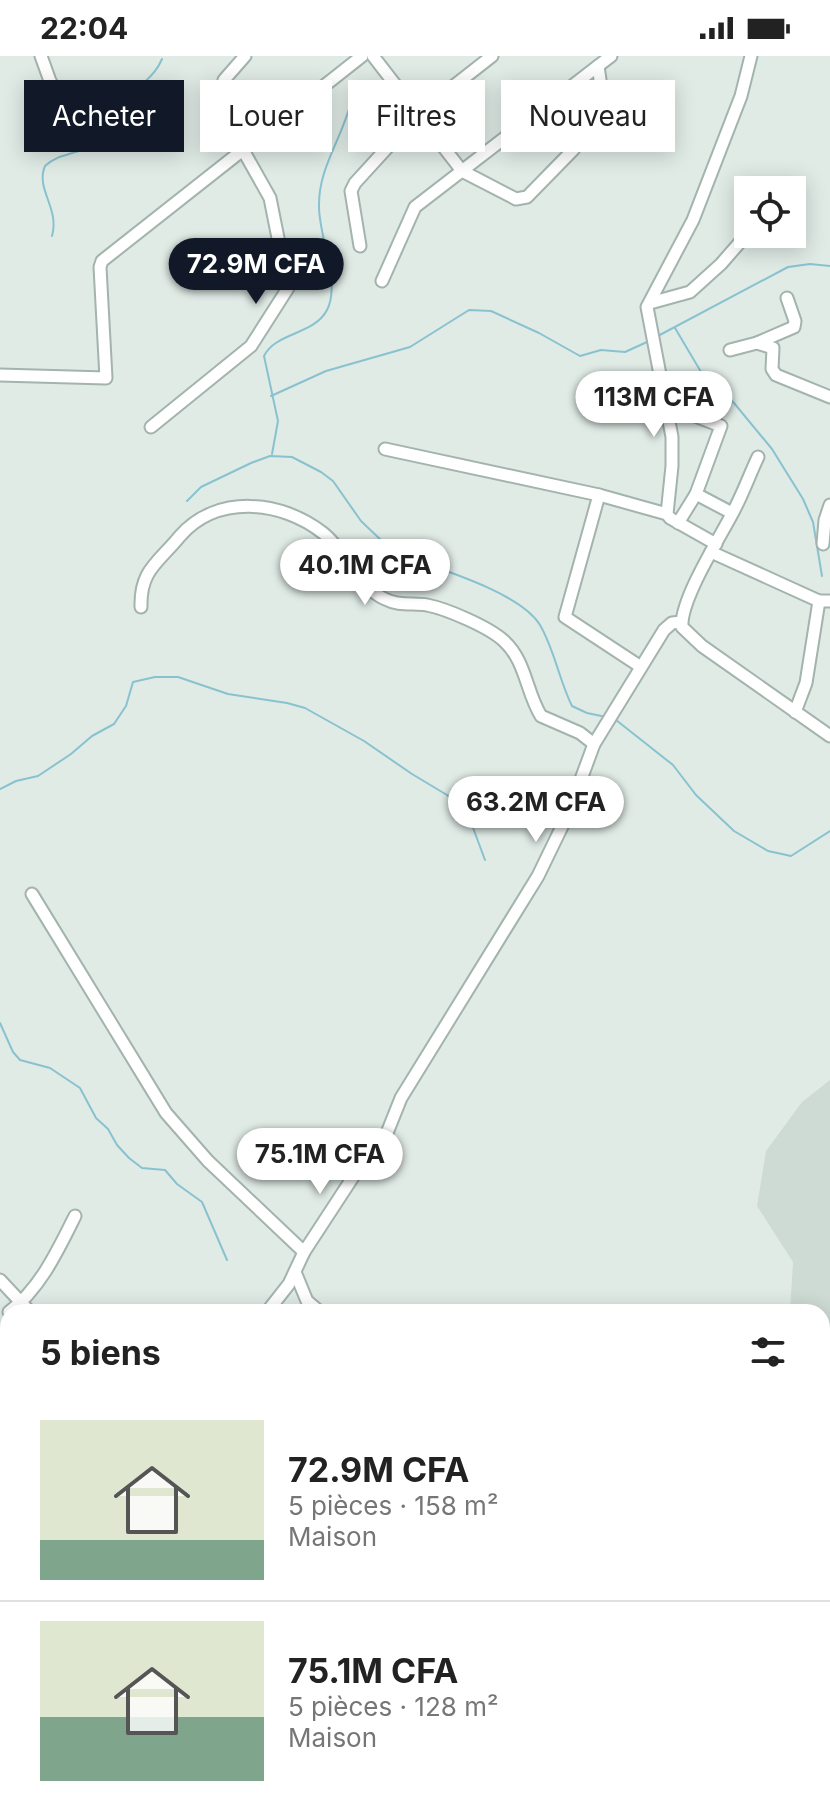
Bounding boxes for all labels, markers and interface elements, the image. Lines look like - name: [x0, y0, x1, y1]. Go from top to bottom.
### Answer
- text: 22:04: [40, 10, 128, 46]
- chip: Acheter: [24, 80, 184, 152]
- chip: Louer: [200, 80, 332, 152]
- chip: Filtres: [348, 80, 485, 152]
- chip: Nouveau: [501, 80, 675, 152]
- map controls: [734, 176, 806, 248]
- button: locate: [734, 176, 806, 248]
- pin: 72.9M CFA: [164, 238, 348, 306]
- text: 72.9M CFA: [187, 248, 325, 279]
- pin: 113M CFA: [571, 371, 737, 439]
- text: 113M CFA: [593, 381, 715, 412]
- pin: 40.1M CFA: [273, 539, 457, 607]
- text: 40.1M CFA: [298, 549, 432, 580]
- pin: 63.2M CFA: [444, 776, 628, 844]
- text: 63.2M CFA: [466, 786, 606, 817]
- pin: 75.1M CFA: [228, 1128, 412, 1196]
- text: 75.1M CFA: [255, 1138, 385, 1169]
- icon: filters: [746, 1330, 790, 1374]
- text: 5 biens: [40, 1332, 161, 1373]
- text: 72.9M CFA: [288, 1449, 469, 1490]
- icon: home: [104, 1452, 200, 1548]
- text: 5 pièces · 158 m²: [288, 1490, 498, 1521]
- text: Maison: [288, 1521, 377, 1552]
- text: 75.1M CFA: [288, 1650, 458, 1691]
- icon: home: [104, 1653, 200, 1749]
- text: 5 pièces · 128 m²: [288, 1691, 498, 1722]
- text: Maison: [288, 1722, 377, 1753]

